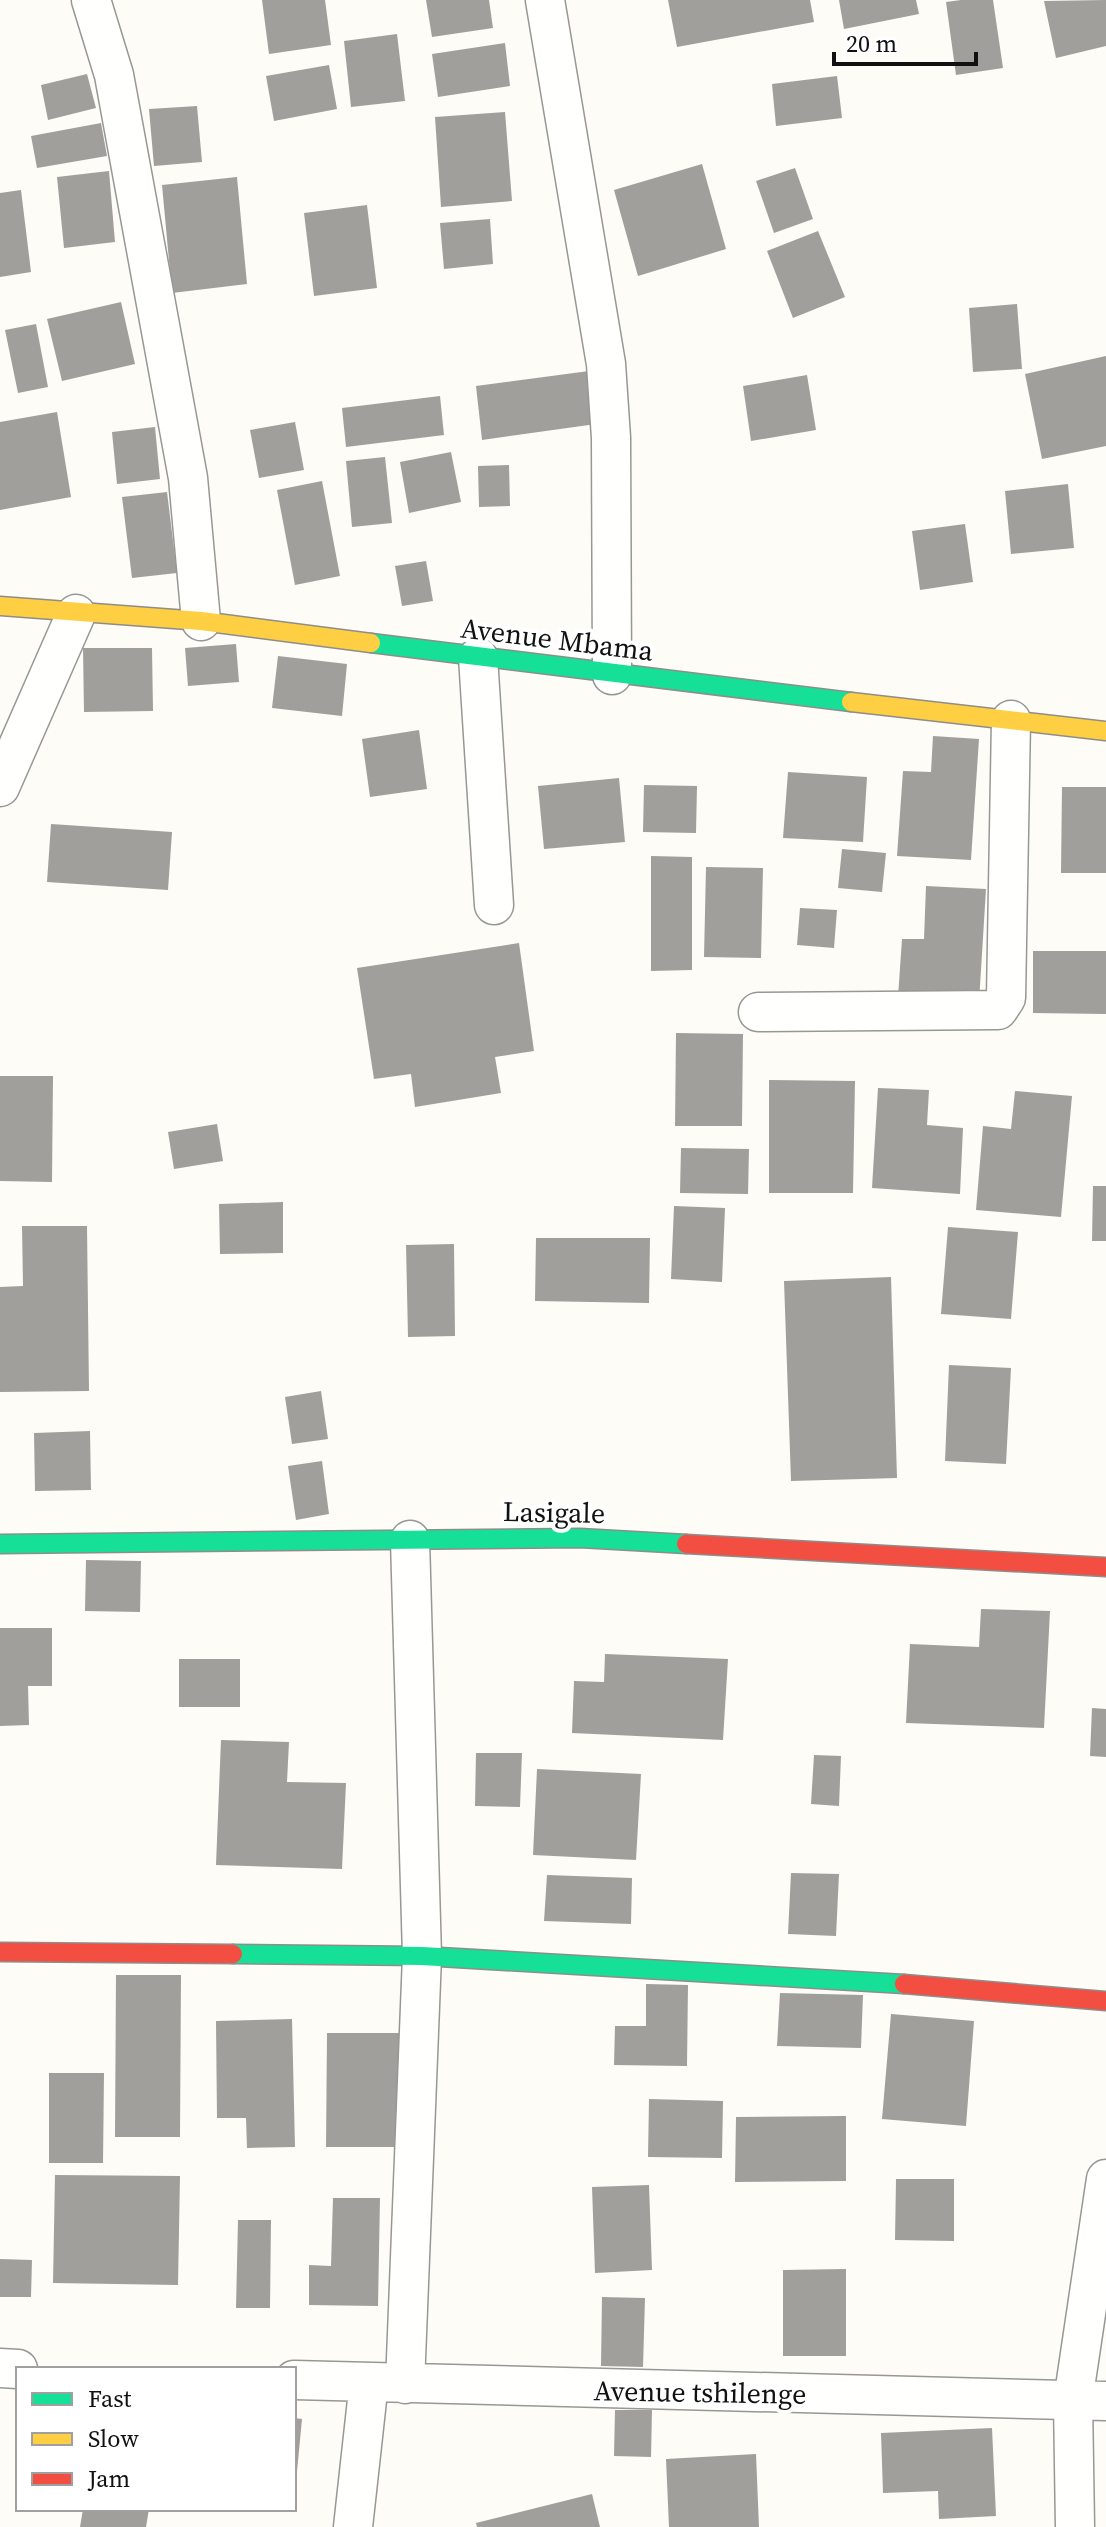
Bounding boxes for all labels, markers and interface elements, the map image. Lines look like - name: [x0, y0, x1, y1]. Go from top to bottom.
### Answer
- scale bar: [834, 16, 976, 66]
- text: 20 m: [846, 27, 897, 60]
- street label: Avenue Mbama: [459, 608, 656, 670]
- street label: Lasigale: [503, 1492, 605, 1532]
- legend: [16, 2367, 296, 2511]
- street label: Avenue tshilenge: [593, 2371, 807, 2413]
- text: Fast: [88, 2382, 132, 2415]
- text: Slow: [88, 2422, 139, 2455]
- text: Jam: [87, 2462, 130, 2495]

